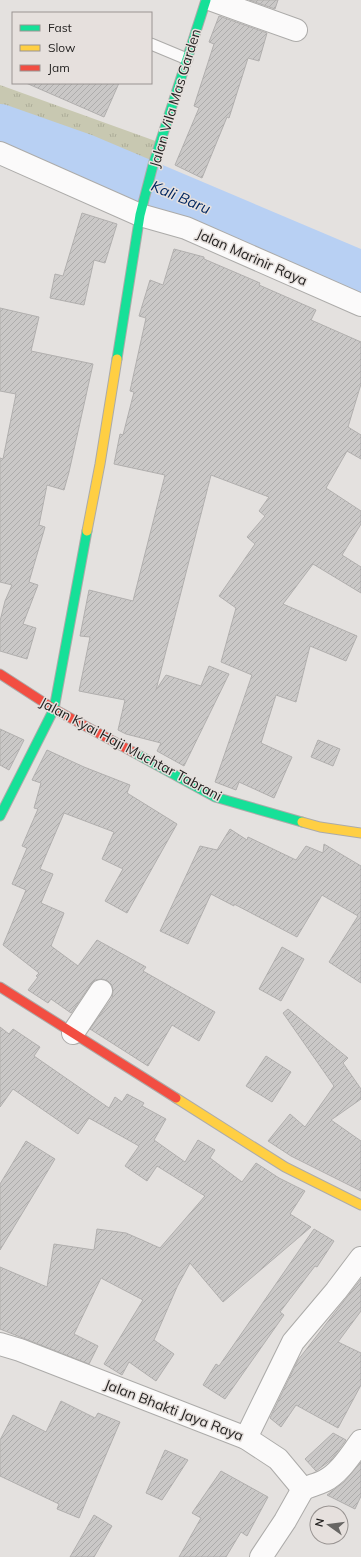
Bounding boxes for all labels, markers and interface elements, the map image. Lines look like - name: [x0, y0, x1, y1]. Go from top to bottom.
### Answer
- legend: [12, 12, 152, 84]
- text: Fast: [48, 20, 72, 35]
- street label: Jalan Vila Mas Garden: [145, 27, 205, 169]
- text: Slow: [48, 40, 76, 55]
- text: Jam: [48, 60, 70, 75]
- water label: Kali Baru: [148, 176, 214, 218]
- street label: Jalan Marinir Raya: [194, 224, 310, 290]
- street label: Jalan Kyai Haji Muchtar Tabrani: [37, 693, 225, 805]
- street label: Jalan Bhakti Jaya Raya: [102, 1375, 246, 1445]
- north arrow: [309, 1505, 349, 1545]
- text: N: [311, 1517, 327, 1528]

